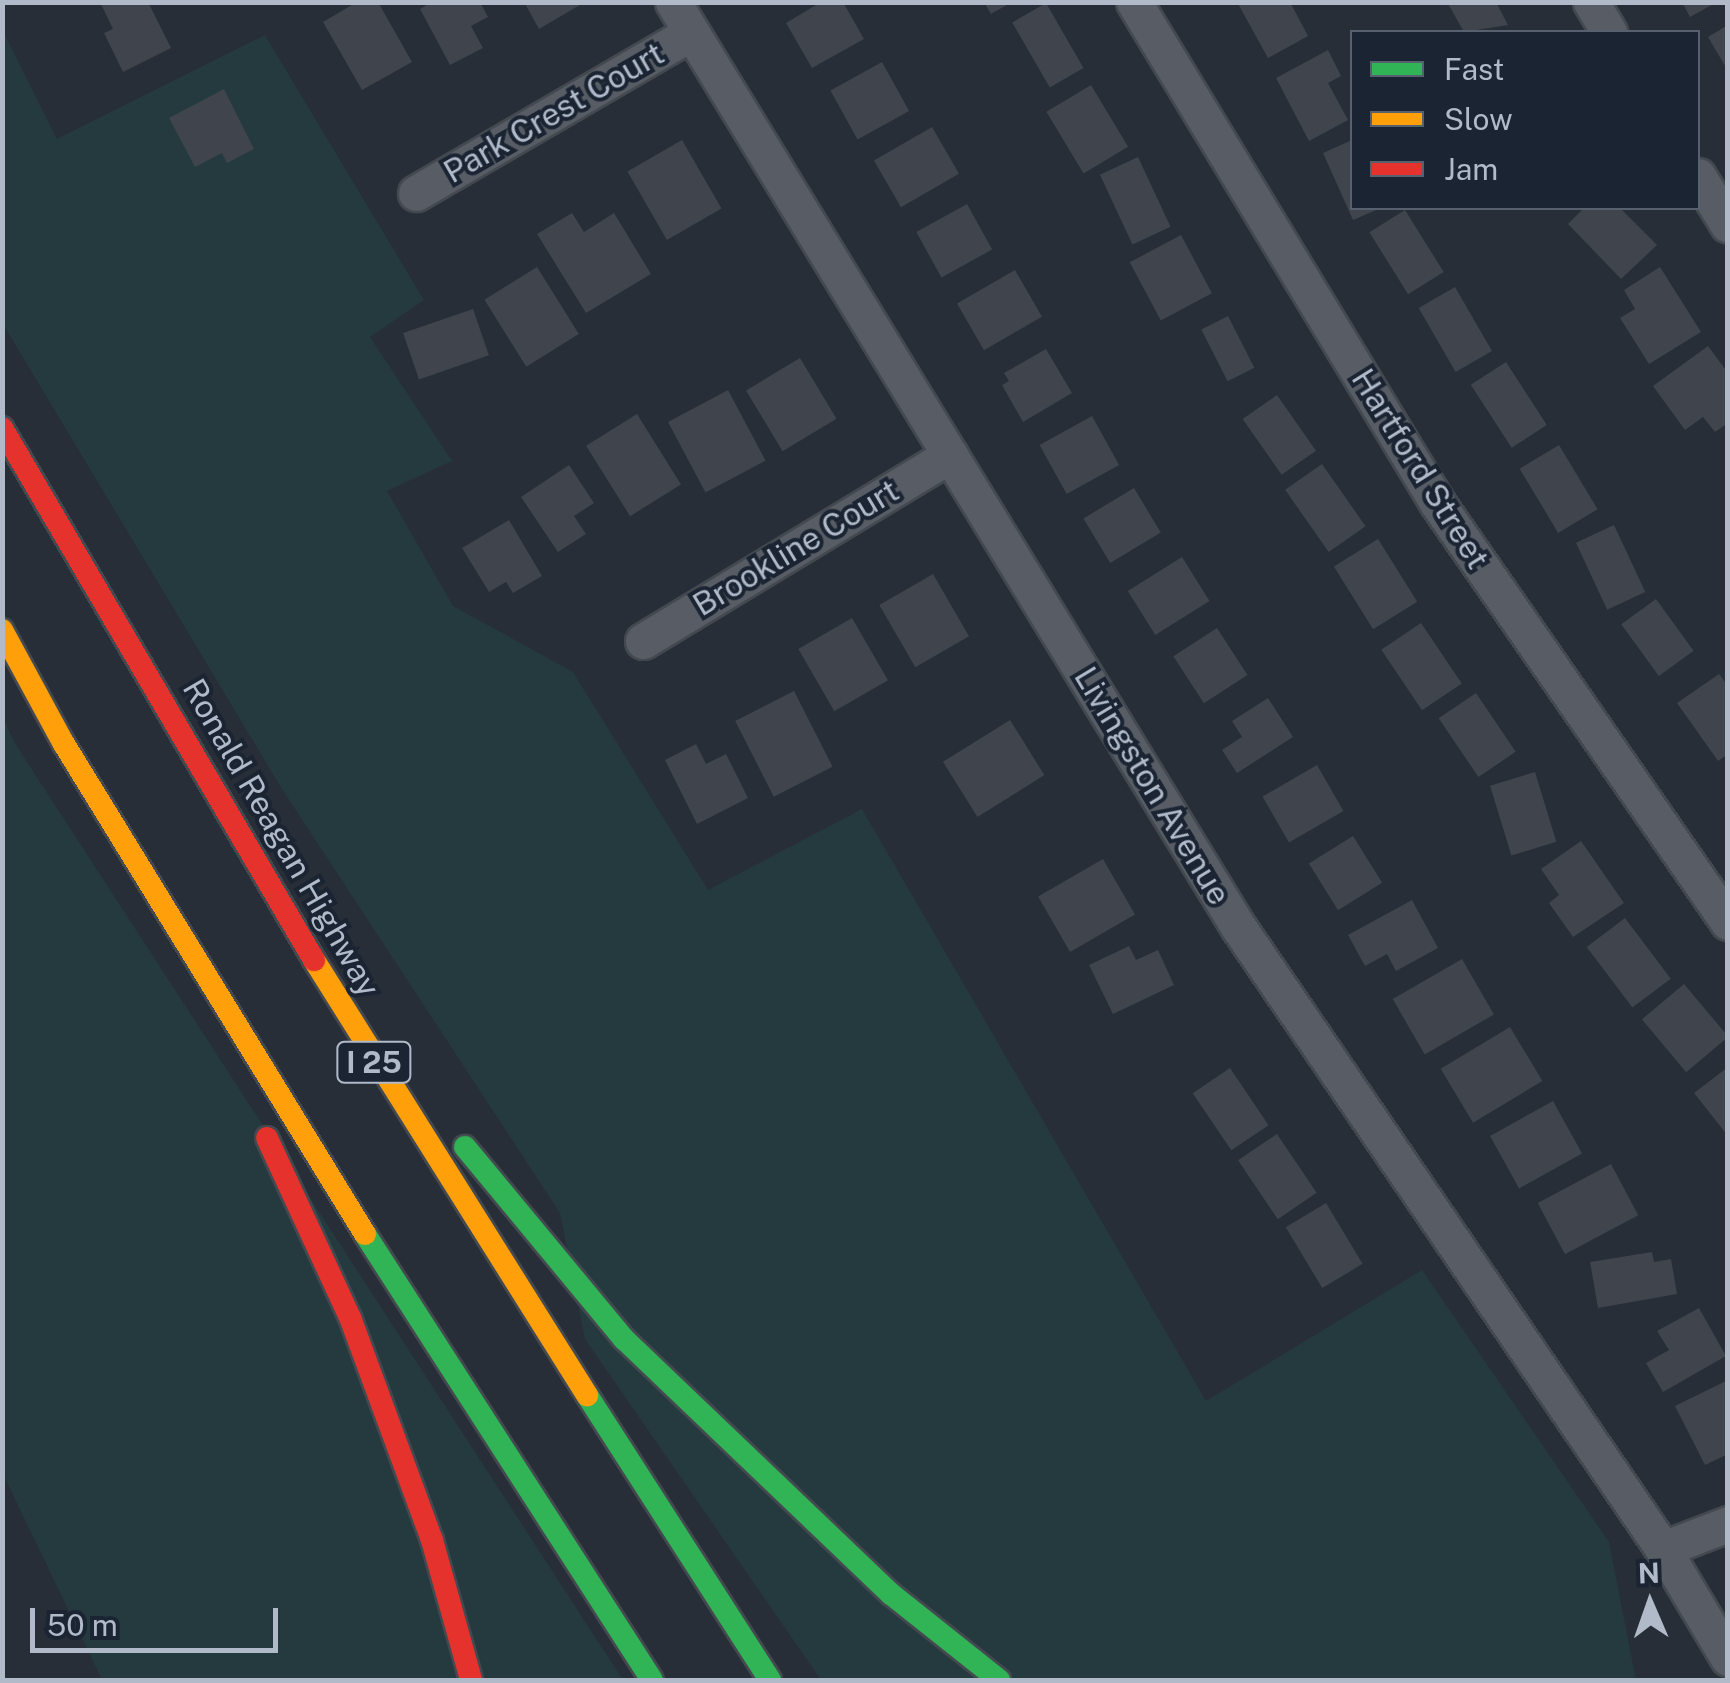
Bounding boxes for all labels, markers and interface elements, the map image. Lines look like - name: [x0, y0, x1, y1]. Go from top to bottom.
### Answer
- legend: [1350, 30, 1700, 210]
- street label: Park Crest Court: [437, 34, 671, 192]
- text: Fast: [1444, 51, 1504, 87]
- text: Slow: [1444, 101, 1513, 137]
- text: Jam: [1444, 151, 1498, 187]
- street label: Hartford Street: [1343, 362, 1497, 576]
- street label: Brookline Court: [686, 471, 906, 625]
- street label: Livingston Avenue: [1066, 660, 1238, 912]
- street label: Ronald Reagan Highway: [174, 672, 388, 1004]
- road number: I 25: [334, 1037, 414, 1087]
- north arrow: [1600, 1553, 1700, 1653]
- text: N: [1637, 1556, 1660, 1589]
- scale bar: [35, 1588, 282, 1650]
- text: 50 m: [47, 1607, 118, 1643]

